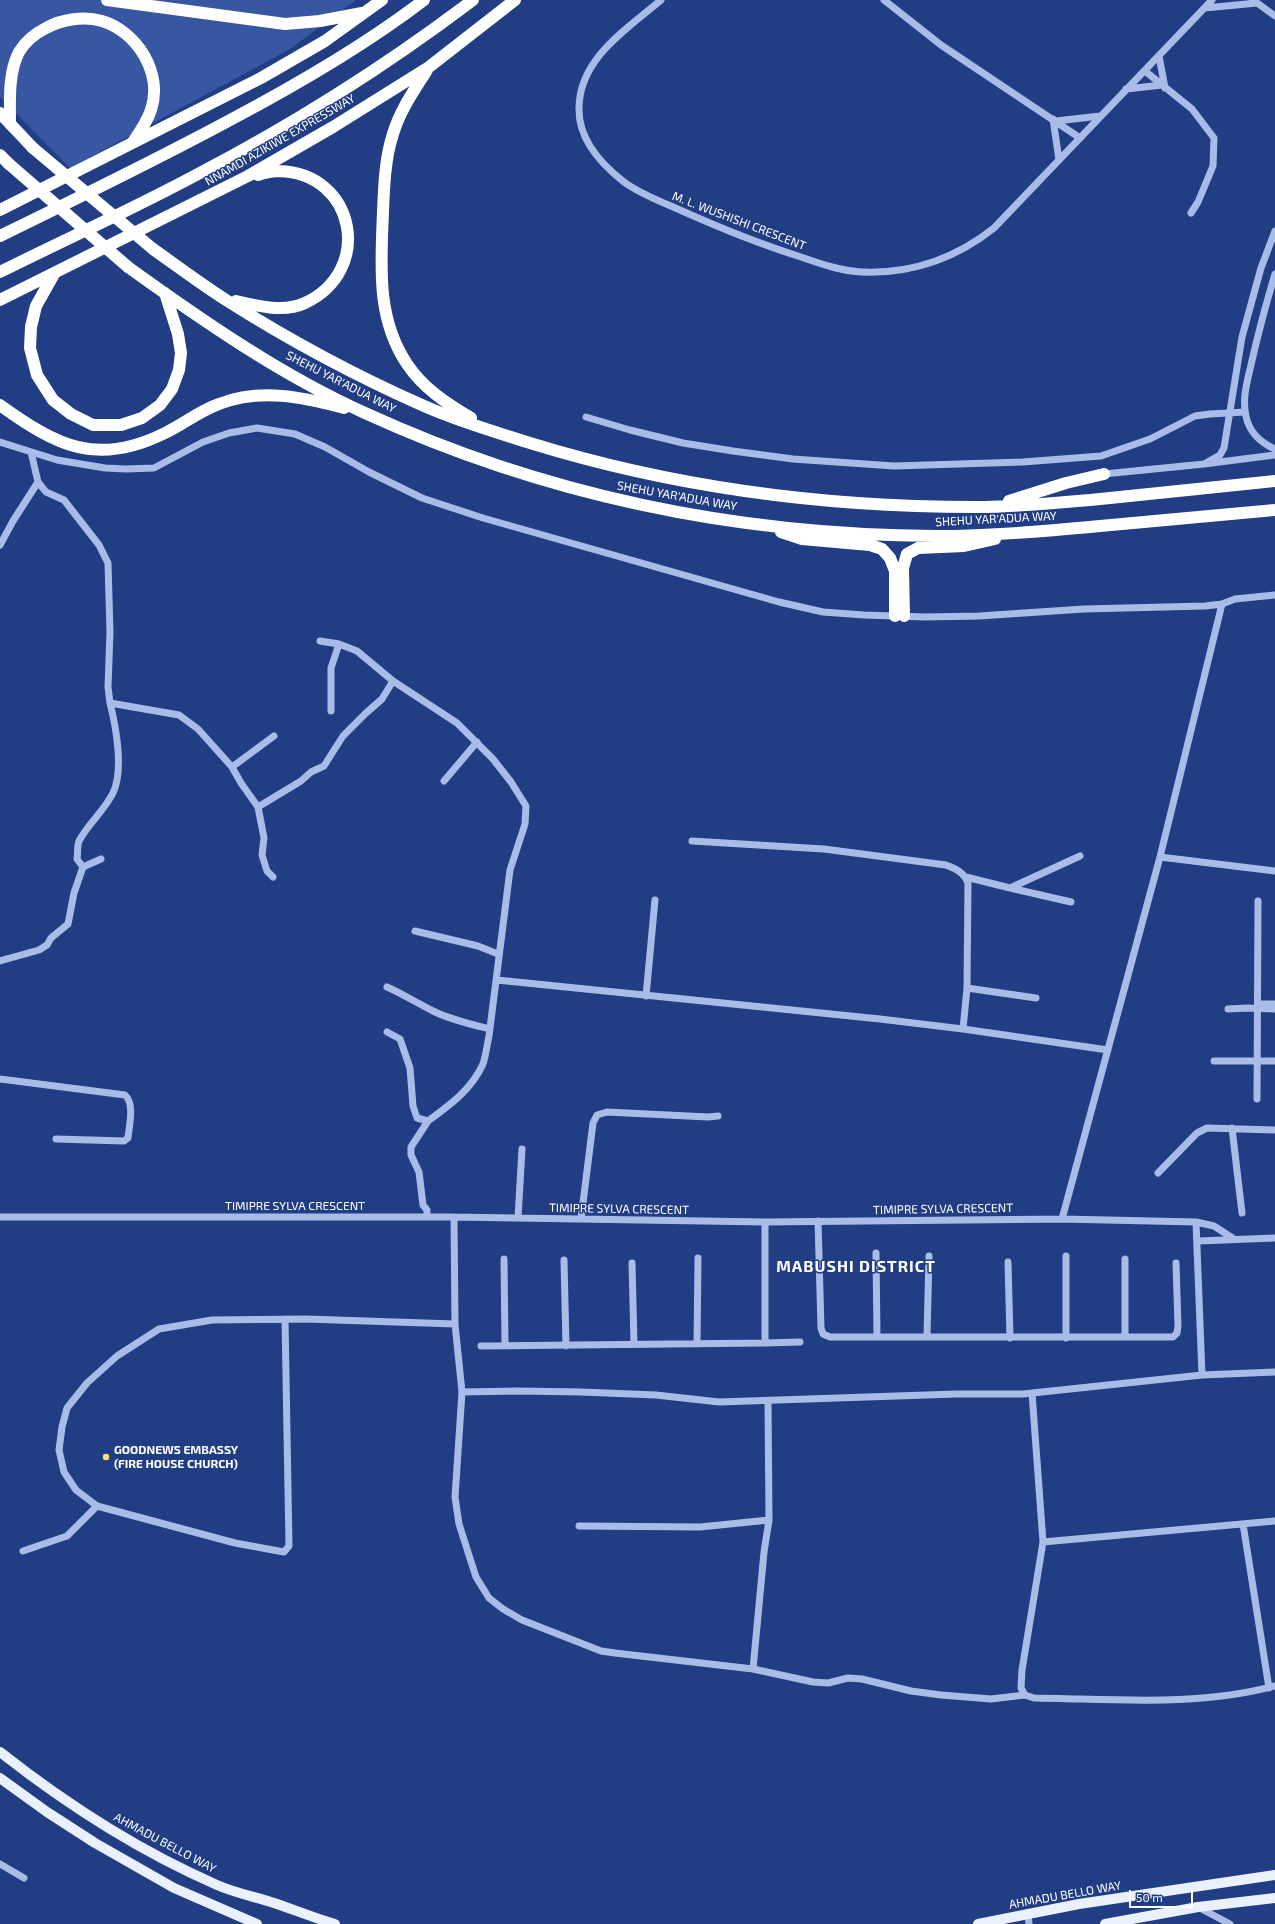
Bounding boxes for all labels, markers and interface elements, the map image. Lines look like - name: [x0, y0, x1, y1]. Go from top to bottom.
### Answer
- street label: NNAMDI AZIKIWE EXPRESSWAY: [203, 91, 357, 189]
- street label: M. L. WUSHISHI CRESCENT: [670, 189, 808, 253]
- street label: SHEHU YAR'ADUA WAY: [284, 348, 398, 416]
- street label: SHEHU YAR'ADUA WAY: [616, 478, 738, 514]
- street label: SHEHU YAR'ADUA WAY: [935, 509, 1057, 529]
- street label: TIMIPRE SYLVA CRESCENT: [225, 1199, 365, 1213]
- street label: TIMIPRE SYLVA CRESCENT: [549, 1201, 689, 1217]
- street label: TIMIPRE SYLVA CRESCENT: [873, 1201, 1013, 1217]
- district label: MABUSHI DISTRICT: [776, 1257, 936, 1277]
- place label: GOODNEWS EMBASSY (FIRE HOUSE CHURCH): [114, 1443, 238, 1471]
- marker: GOODNEWS EMBASSY (FIRE HOUSE CHURCH): [101, 1452, 111, 1462]
- street label: AHMADU BELLO WAY: [111, 1810, 219, 1876]
- street label: AHMADU BELLO WAY: [1008, 1878, 1122, 1912]
- scale bar: [1131, 1882, 1195, 1908]
- text: 50 m: [1136, 1890, 1163, 1904]

